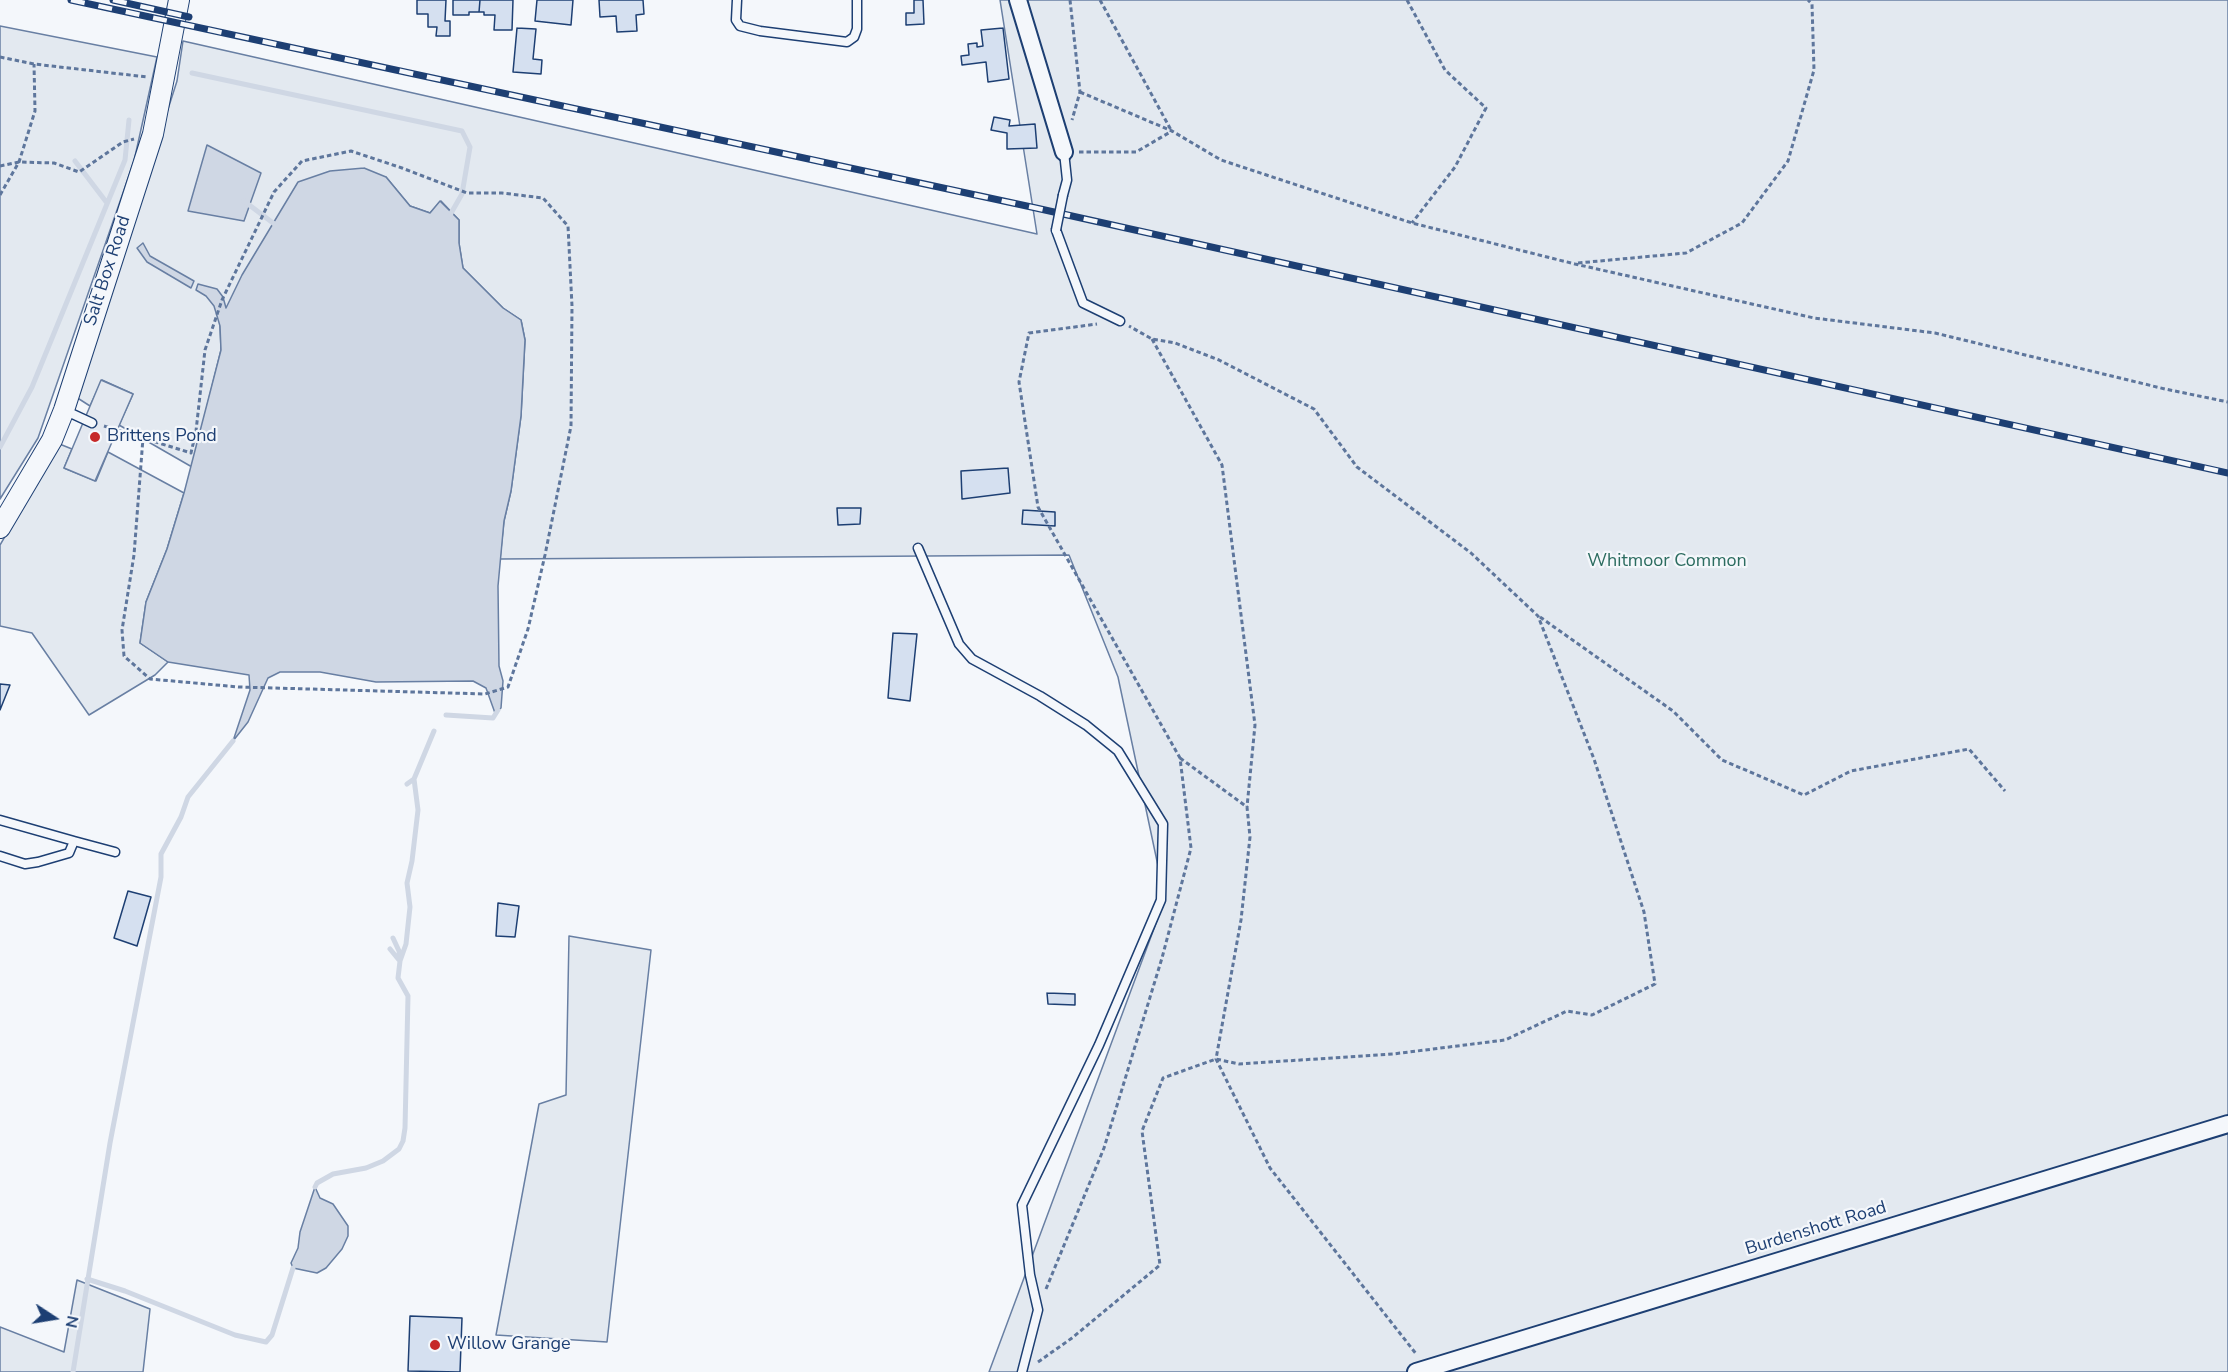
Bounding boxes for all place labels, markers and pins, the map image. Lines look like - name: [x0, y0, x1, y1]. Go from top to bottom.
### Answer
- place label: Brittens Pond: [107, 426, 217, 448]
- marker: Brittens Pond: [88, 430, 102, 444]
- place label: Willow Grange: [447, 1334, 571, 1356]
- marker: Willow Grange: [428, 1338, 442, 1352]

